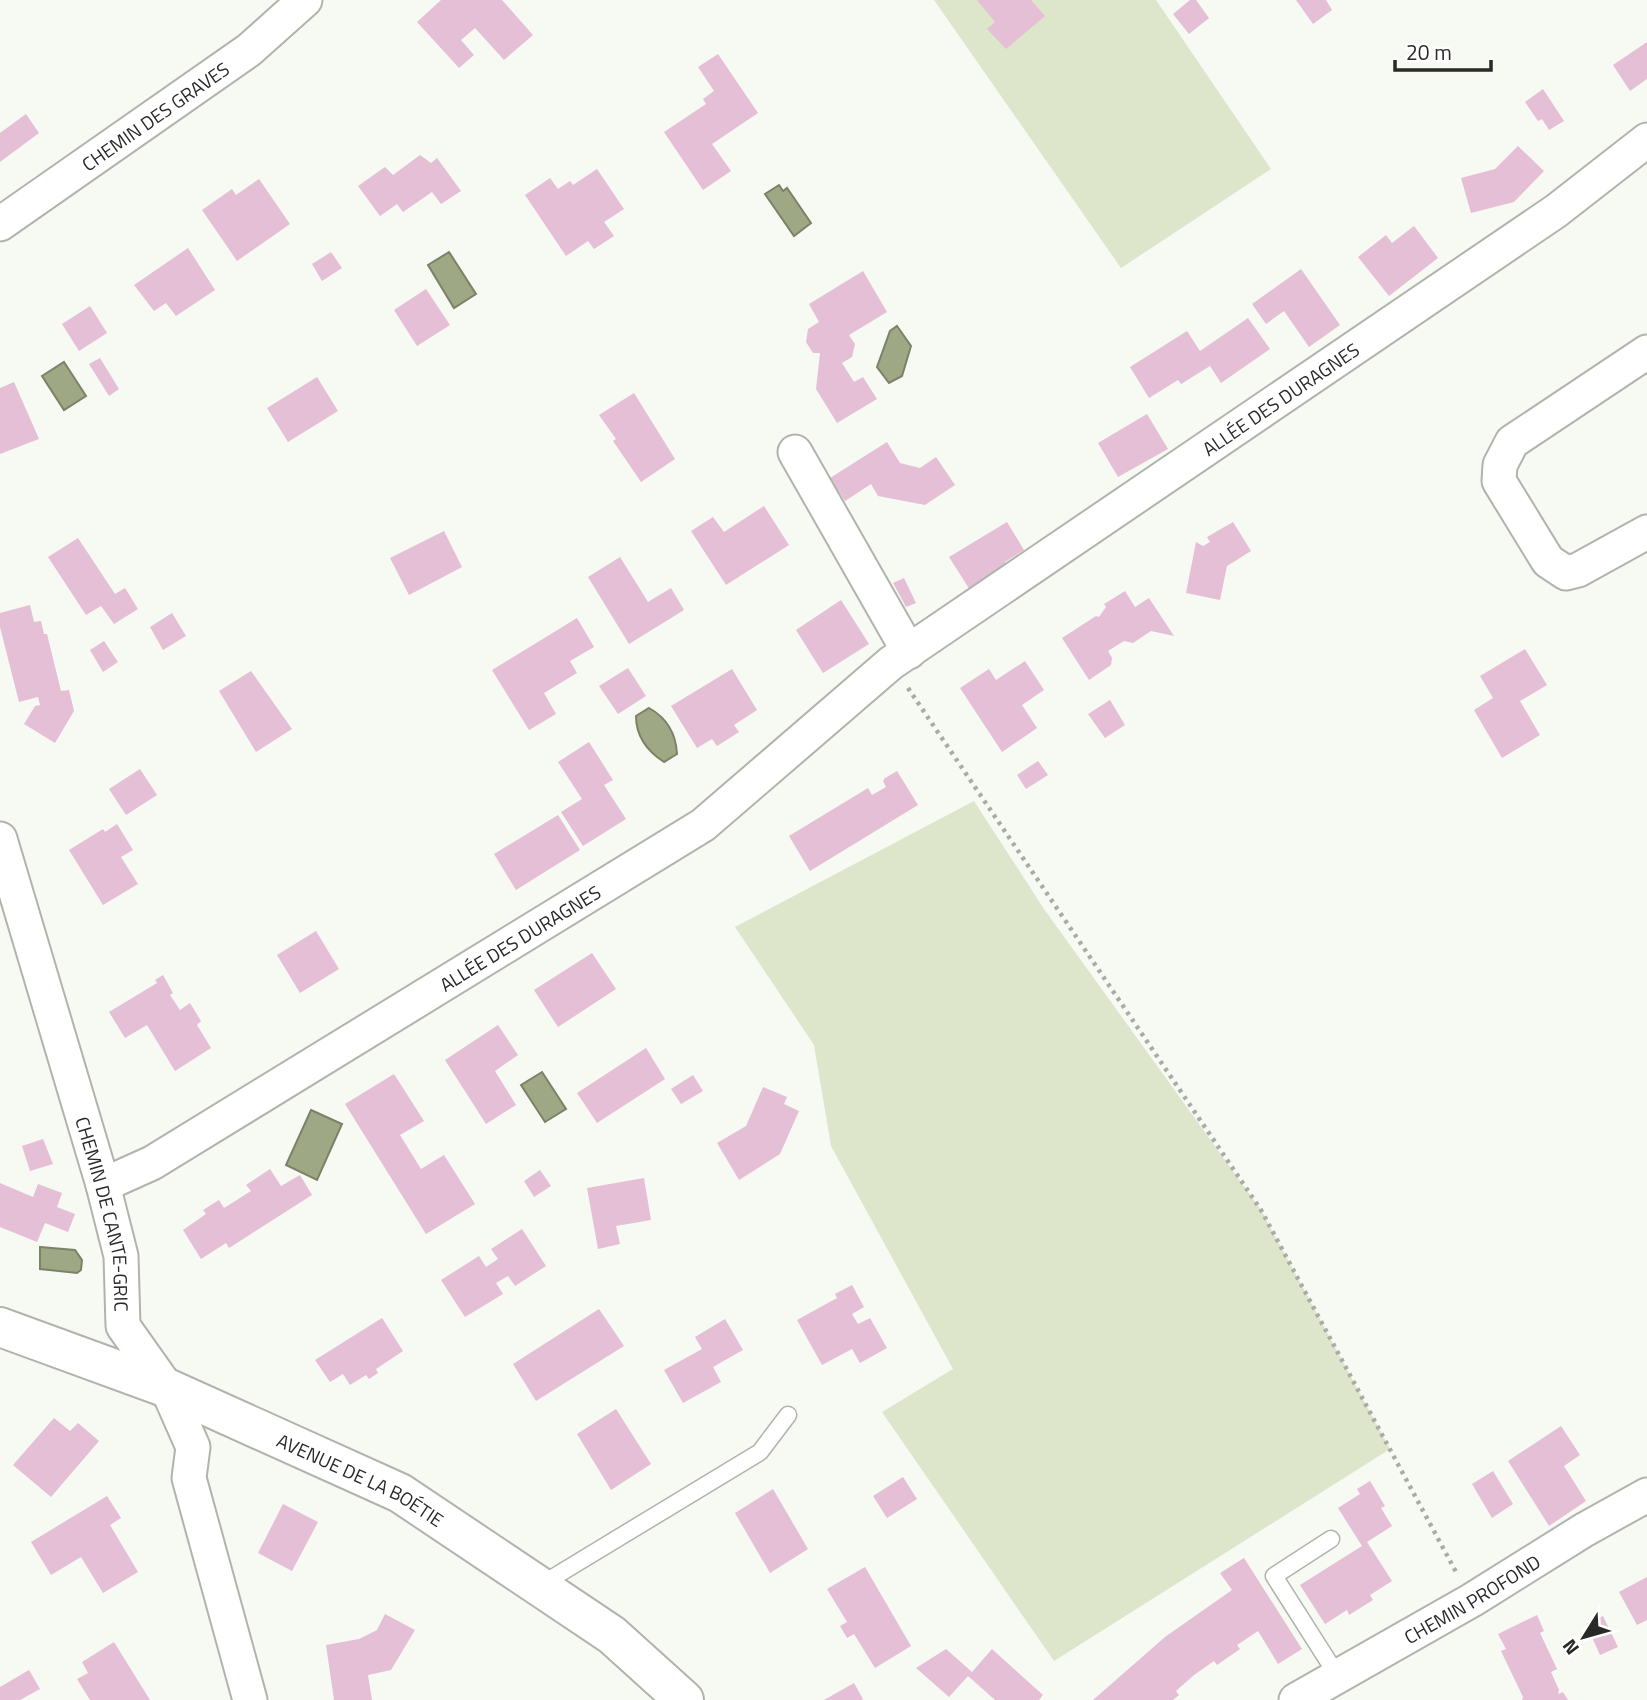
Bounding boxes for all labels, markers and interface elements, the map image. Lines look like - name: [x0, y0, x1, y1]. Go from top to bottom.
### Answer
- scale bar: [1395, 28, 1491, 72]
- text: 20 m: [1406, 36, 1452, 68]
- street label: CHEMIN DES GRAVES: [75, 54, 235, 178]
- street label: ALLÉE DES DURAGNES: [1196, 335, 1365, 462]
- street label: ALLÉE DES DURAGNES: [433, 877, 606, 998]
- street label: CHEMIN DE CANTE-GRIC: [69, 1113, 137, 1312]
- street label: AVENUE DE LA BOÉTIE: [273, 1425, 450, 1533]
- street label: CHEMIN PROFOND: [1398, 1546, 1546, 1650]
- north arrow: [1549, 1602, 1619, 1672]
- text: N: [1554, 1634, 1586, 1662]

